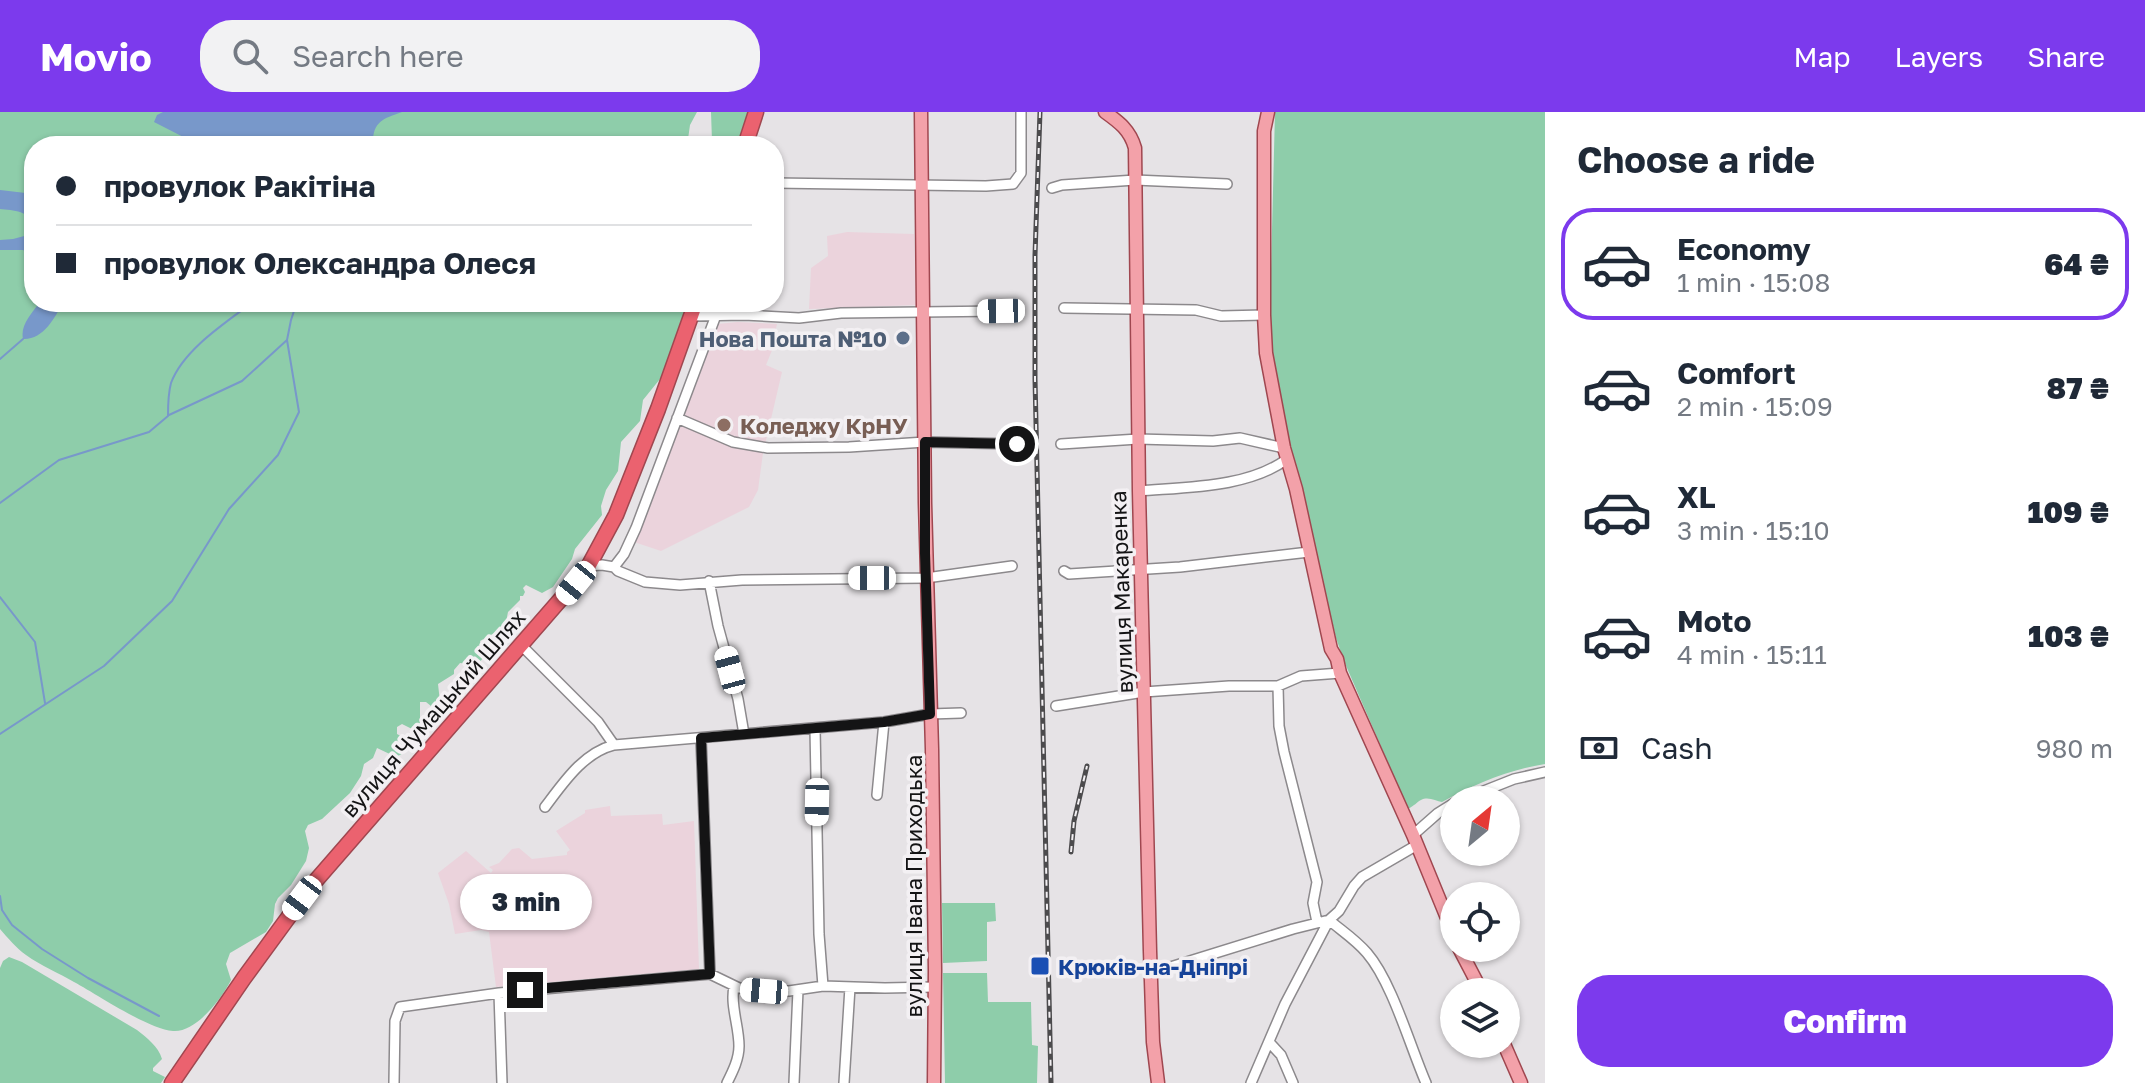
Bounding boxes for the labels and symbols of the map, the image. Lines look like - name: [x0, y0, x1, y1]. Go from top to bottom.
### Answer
- car: [977, 299, 1025, 323]
- place label: Нова Пошта №10: [699, 325, 887, 352]
- marker: Нова Пошта №10: [894, 329, 912, 347]
- place label: Коледжу КрНУ: [740, 412, 908, 439]
- marker: Коледжу КрНУ: [715, 416, 733, 434]
- route start: [999, 426, 1035, 462]
- street label: вулиця Макаренка: [1104, 490, 1138, 694]
- car: [552, 557, 600, 609]
- car: [848, 566, 896, 590]
- street label: вулиця Чумацький Шлях: [335, 604, 531, 822]
- car: [712, 644, 748, 696]
- street label: вулиця Івана Приходька: [900, 755, 927, 1018]
- car: [805, 778, 829, 826]
- north arrow: [1440, 786, 1520, 866]
- car: [278, 872, 326, 924]
- callout: 3 min: [459, 874, 591, 930]
- place label: Крюків-на-Дніпрі: [1058, 953, 1248, 980]
- marker: Крюків-на-Дніпрі: [1029, 955, 1051, 977]
- route end: [507, 972, 543, 1008]
- car: [739, 977, 789, 1005]

